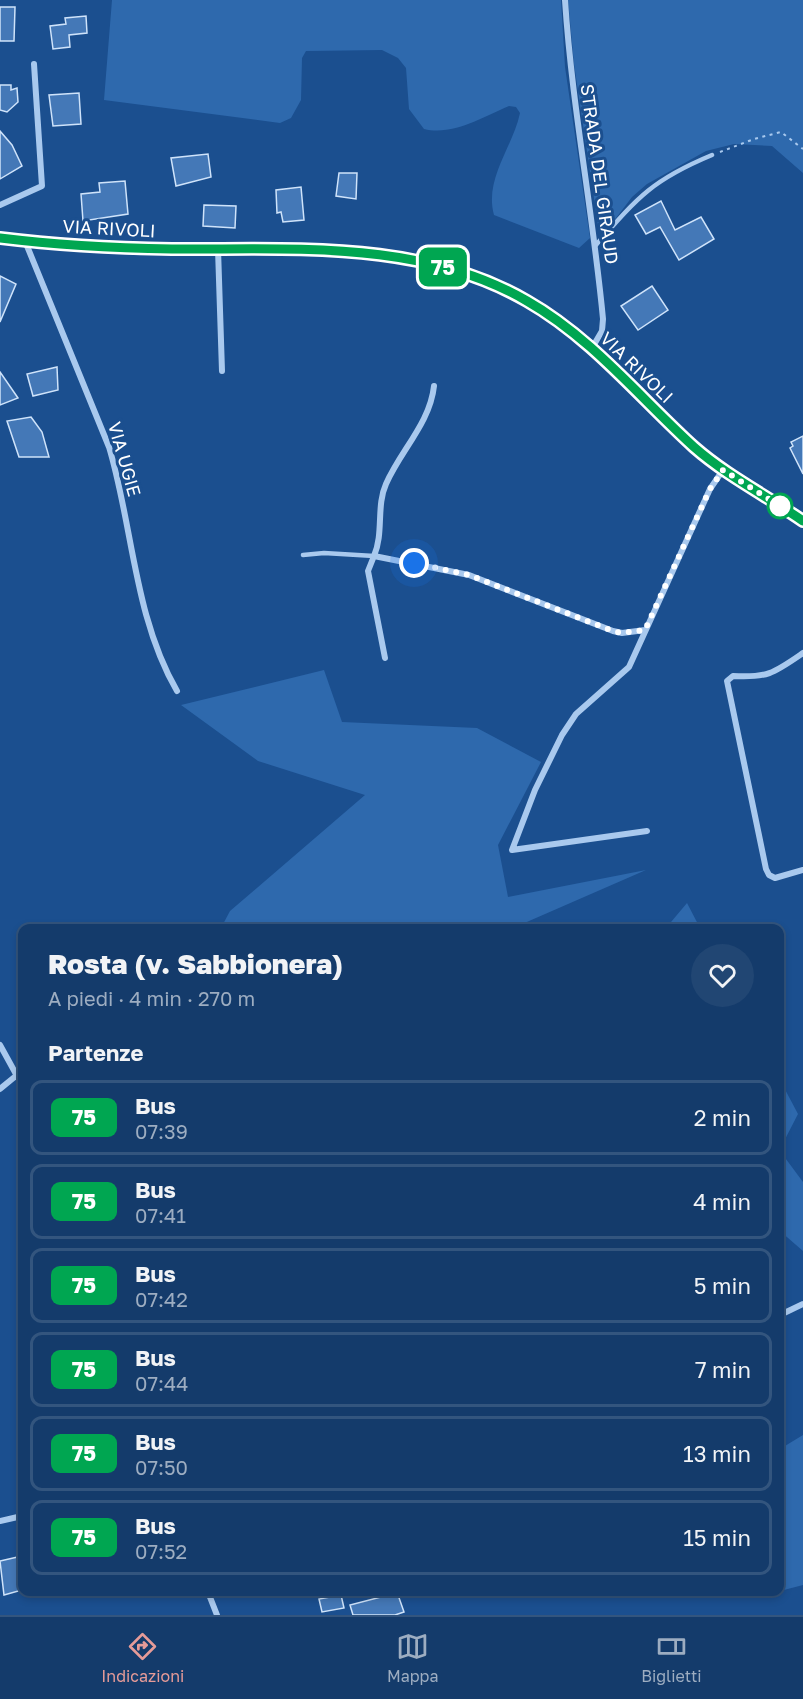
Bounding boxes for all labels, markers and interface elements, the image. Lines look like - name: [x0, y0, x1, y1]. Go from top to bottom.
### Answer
- street label: STRADA DEL GIRAUD: [576, 82, 624, 266]
- street label: VIA RIVOLI: [62, 215, 156, 241]
- line badge: 75: [416, 248, 470, 286]
- text: 75: [431, 254, 455, 280]
- street label: VIA RIVOLI: [596, 327, 678, 407]
- street label: VIA UGIE: [104, 419, 146, 499]
- unlabelled marker: [767, 493, 793, 519]
- your location: [399, 548, 429, 578]
- button: heart: [691, 944, 754, 1007]
- text: Rosta (v. Sabbionera): [48, 947, 343, 980]
- text: A piedi · 4 min · 270 m: [48, 986, 255, 1010]
- text: Partenze: [48, 1039, 143, 1066]
- text: Bus: [135, 1092, 176, 1119]
- text: 75: [72, 1104, 96, 1130]
- text: 2 min: [694, 1104, 751, 1131]
- text: 07:39: [135, 1119, 188, 1143]
- text: Bus: [135, 1176, 176, 1203]
- text: 75: [72, 1188, 96, 1214]
- text: 4 min: [693, 1188, 751, 1215]
- text: 07:41: [135, 1203, 186, 1227]
- text: Bus: [135, 1260, 176, 1287]
- text: 75: [72, 1272, 96, 1298]
- text: 5 min: [694, 1272, 751, 1299]
- text: 07:42: [135, 1287, 188, 1311]
- text: Bus: [135, 1344, 176, 1371]
- text: 75: [72, 1356, 96, 1382]
- text: 7 min: [695, 1356, 751, 1383]
- text: 07:44: [135, 1371, 188, 1395]
- text: Bus: [135, 1428, 176, 1455]
- text: 75: [72, 1440, 96, 1466]
- text: 13 min: [683, 1440, 751, 1467]
- text: 07:50: [135, 1455, 188, 1479]
- text: Bus: [135, 1512, 176, 1539]
- text: 75: [72, 1524, 96, 1550]
- text: 15 min: [683, 1524, 751, 1551]
- text: 07:52: [135, 1539, 187, 1563]
- tab: Indicazioni: [101, 1630, 184, 1686]
- tab: Mappa: [387, 1630, 439, 1686]
- tab: Biglietti: [641, 1630, 702, 1686]

